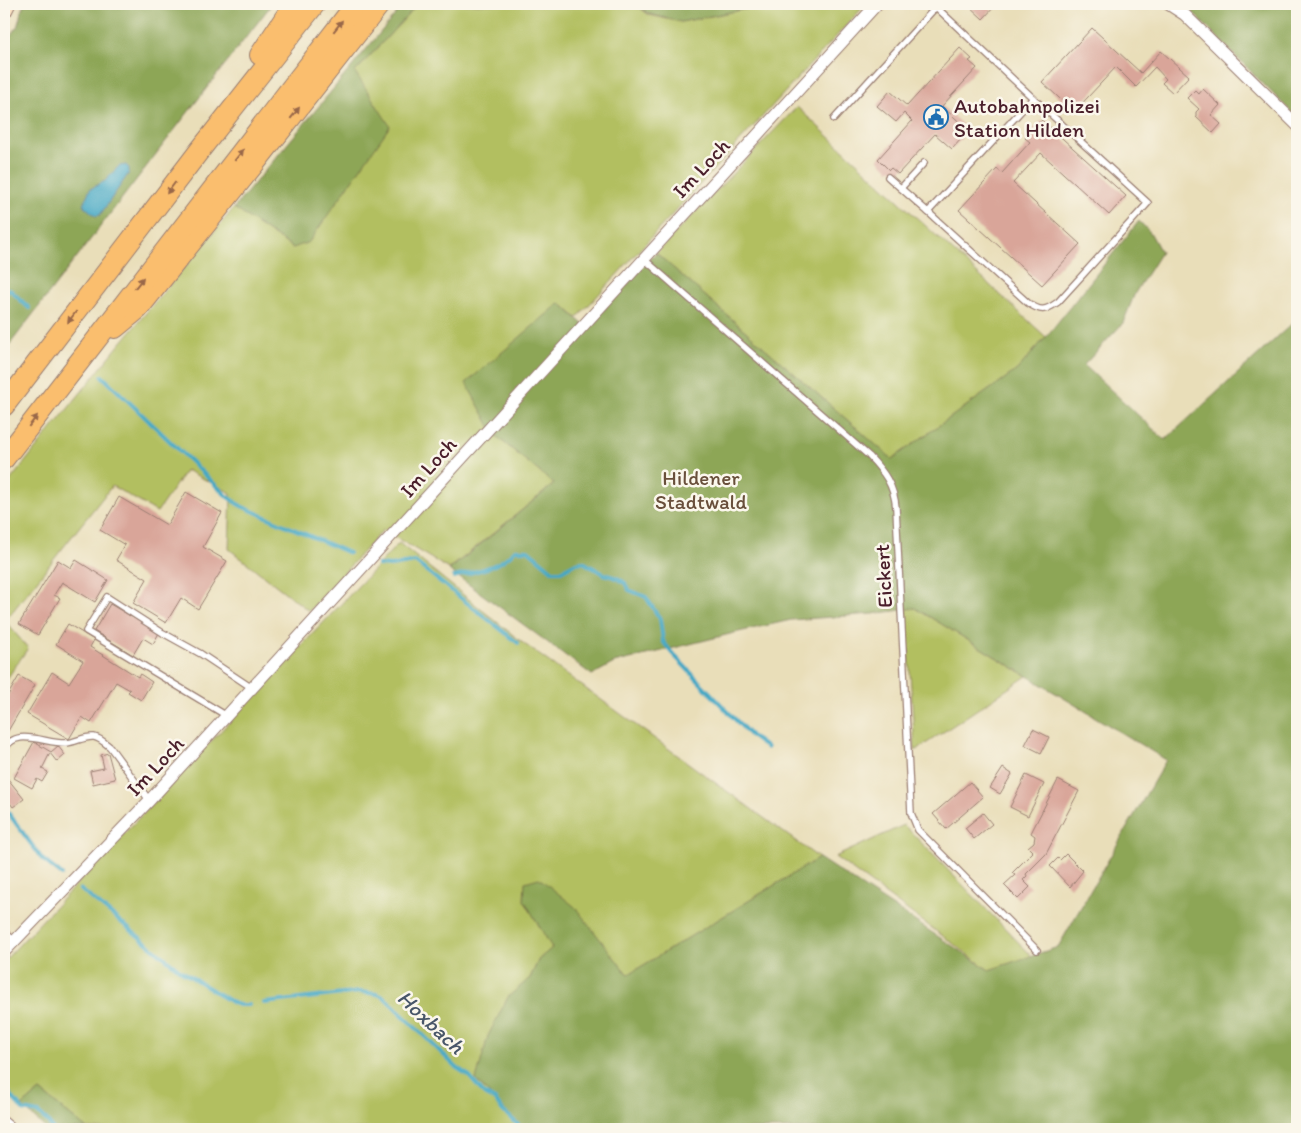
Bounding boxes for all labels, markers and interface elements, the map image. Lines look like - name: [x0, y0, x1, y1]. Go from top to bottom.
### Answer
- one-way arrow: [333, 20, 344, 33]
- place label: Autobahnpolizei Station Hilden: [954, 93, 1100, 142]
- public building icon: Autobahnpolizei Station Hilden: [923, 104, 949, 130]
- one-way arrow: [289, 107, 300, 120]
- street label: Im Loch: [667, 133, 735, 203]
- one-way arrow: [233, 149, 244, 162]
- one-way arrow: [165, 181, 176, 194]
- one-way arrow: [134, 277, 145, 290]
- one-way arrow: [67, 310, 77, 324]
- one-way arrow: [28, 415, 39, 428]
- street label: Im Loch: [395, 432, 461, 502]
- park label: Hildener Stadtwald: [655, 465, 747, 514]
- street label: Eickert: [869, 543, 897, 608]
- street label: Im Loch: [121, 731, 189, 801]
- water label: Hoxbach: [392, 984, 470, 1060]

